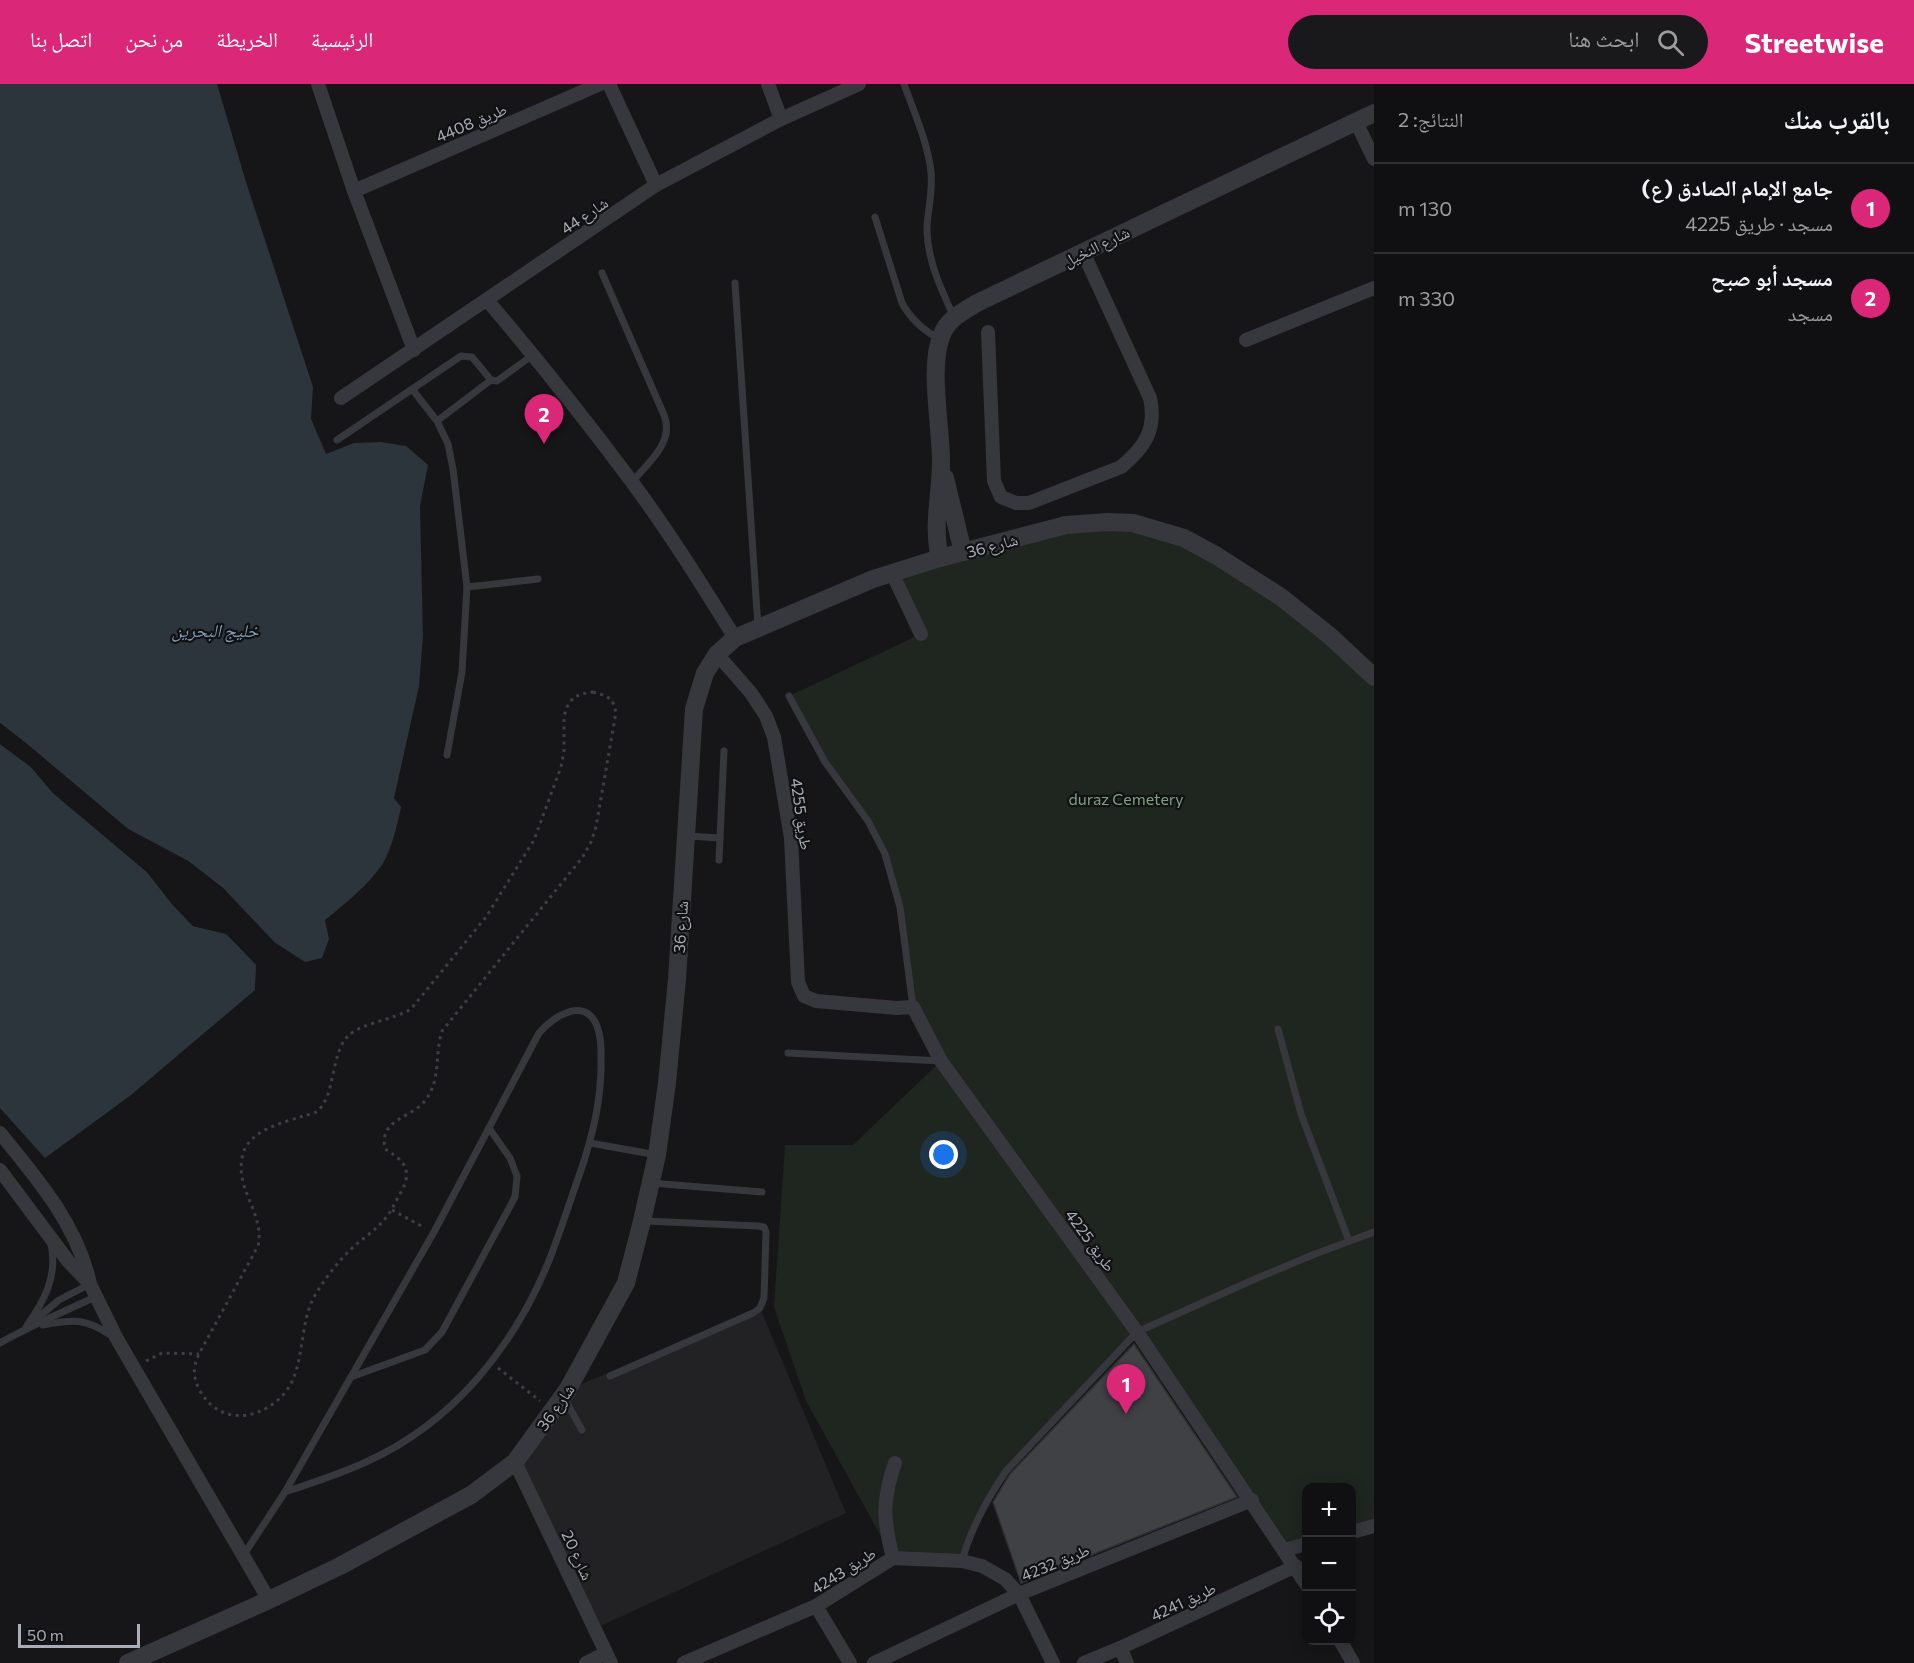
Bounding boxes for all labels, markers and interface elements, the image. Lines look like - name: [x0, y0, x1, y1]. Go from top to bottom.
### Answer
- search box: [1288, 15, 1708, 69]
- text: ابحث هنا: [1568, 25, 1639, 52]
- text: Streetwise: [1744, 25, 1884, 59]
- text: اتصل بنا: [30, 26, 92, 51]
- text: من نحن: [125, 26, 183, 51]
- text: الخريطة: [216, 26, 278, 51]
- text: الرئيسية: [311, 26, 373, 51]
- icon: search: [1654, 26, 1687, 59]
- street label: طريق 4408: [433, 99, 510, 147]
- text: بالقرب منك: [1784, 103, 1890, 134]
- text: النتائج: 2: [1398, 107, 1464, 131]
- text: جامع الإمام الصادق (ع): [1642, 174, 1833, 201]
- street label: شارع 44: [557, 192, 612, 239]
- text: 130 m: [1398, 196, 1452, 220]
- text: 1: [1866, 196, 1875, 220]
- text: مسجد · طريق 4225: [1685, 211, 1833, 235]
- street label: شارع النخيل: [1060, 222, 1133, 272]
- text: مسجد أبو صبح: [1711, 264, 1833, 291]
- text: 330 m: [1398, 286, 1455, 310]
- text: 2: [1865, 286, 1876, 310]
- text: مسجد: [1788, 301, 1833, 325]
- pin: 2: [524, 394, 564, 444]
- street label: شارع 36: [964, 529, 1020, 563]
- water label: خليج البحرين: [171, 619, 259, 643]
- street label: طريق 4255: [786, 777, 816, 851]
- park label: duraz Cemetery: [1068, 789, 1184, 808]
- street label: شارع 36: [669, 900, 693, 954]
- your location: [929, 1140, 958, 1169]
- street label: طريق 4225: [1060, 1205, 1120, 1276]
- pin: 1: [1106, 1364, 1146, 1414]
- street label: شارع 36: [532, 1380, 579, 1435]
- map controls: [1302, 1483, 1356, 1645]
- button: +: [1302, 1483, 1356, 1537]
- street label: شارع 20: [556, 1527, 598, 1584]
- button: −: [1302, 1537, 1356, 1591]
- street label: طريق 4232: [1018, 1540, 1093, 1586]
- street label: طريق 4243: [807, 1543, 880, 1599]
- street label: طريق 4241: [1147, 1578, 1219, 1626]
- button: locate: [1302, 1591, 1356, 1645]
- scale bar: [18, 1621, 140, 1648]
- text: 50 m: [27, 1625, 64, 1644]

